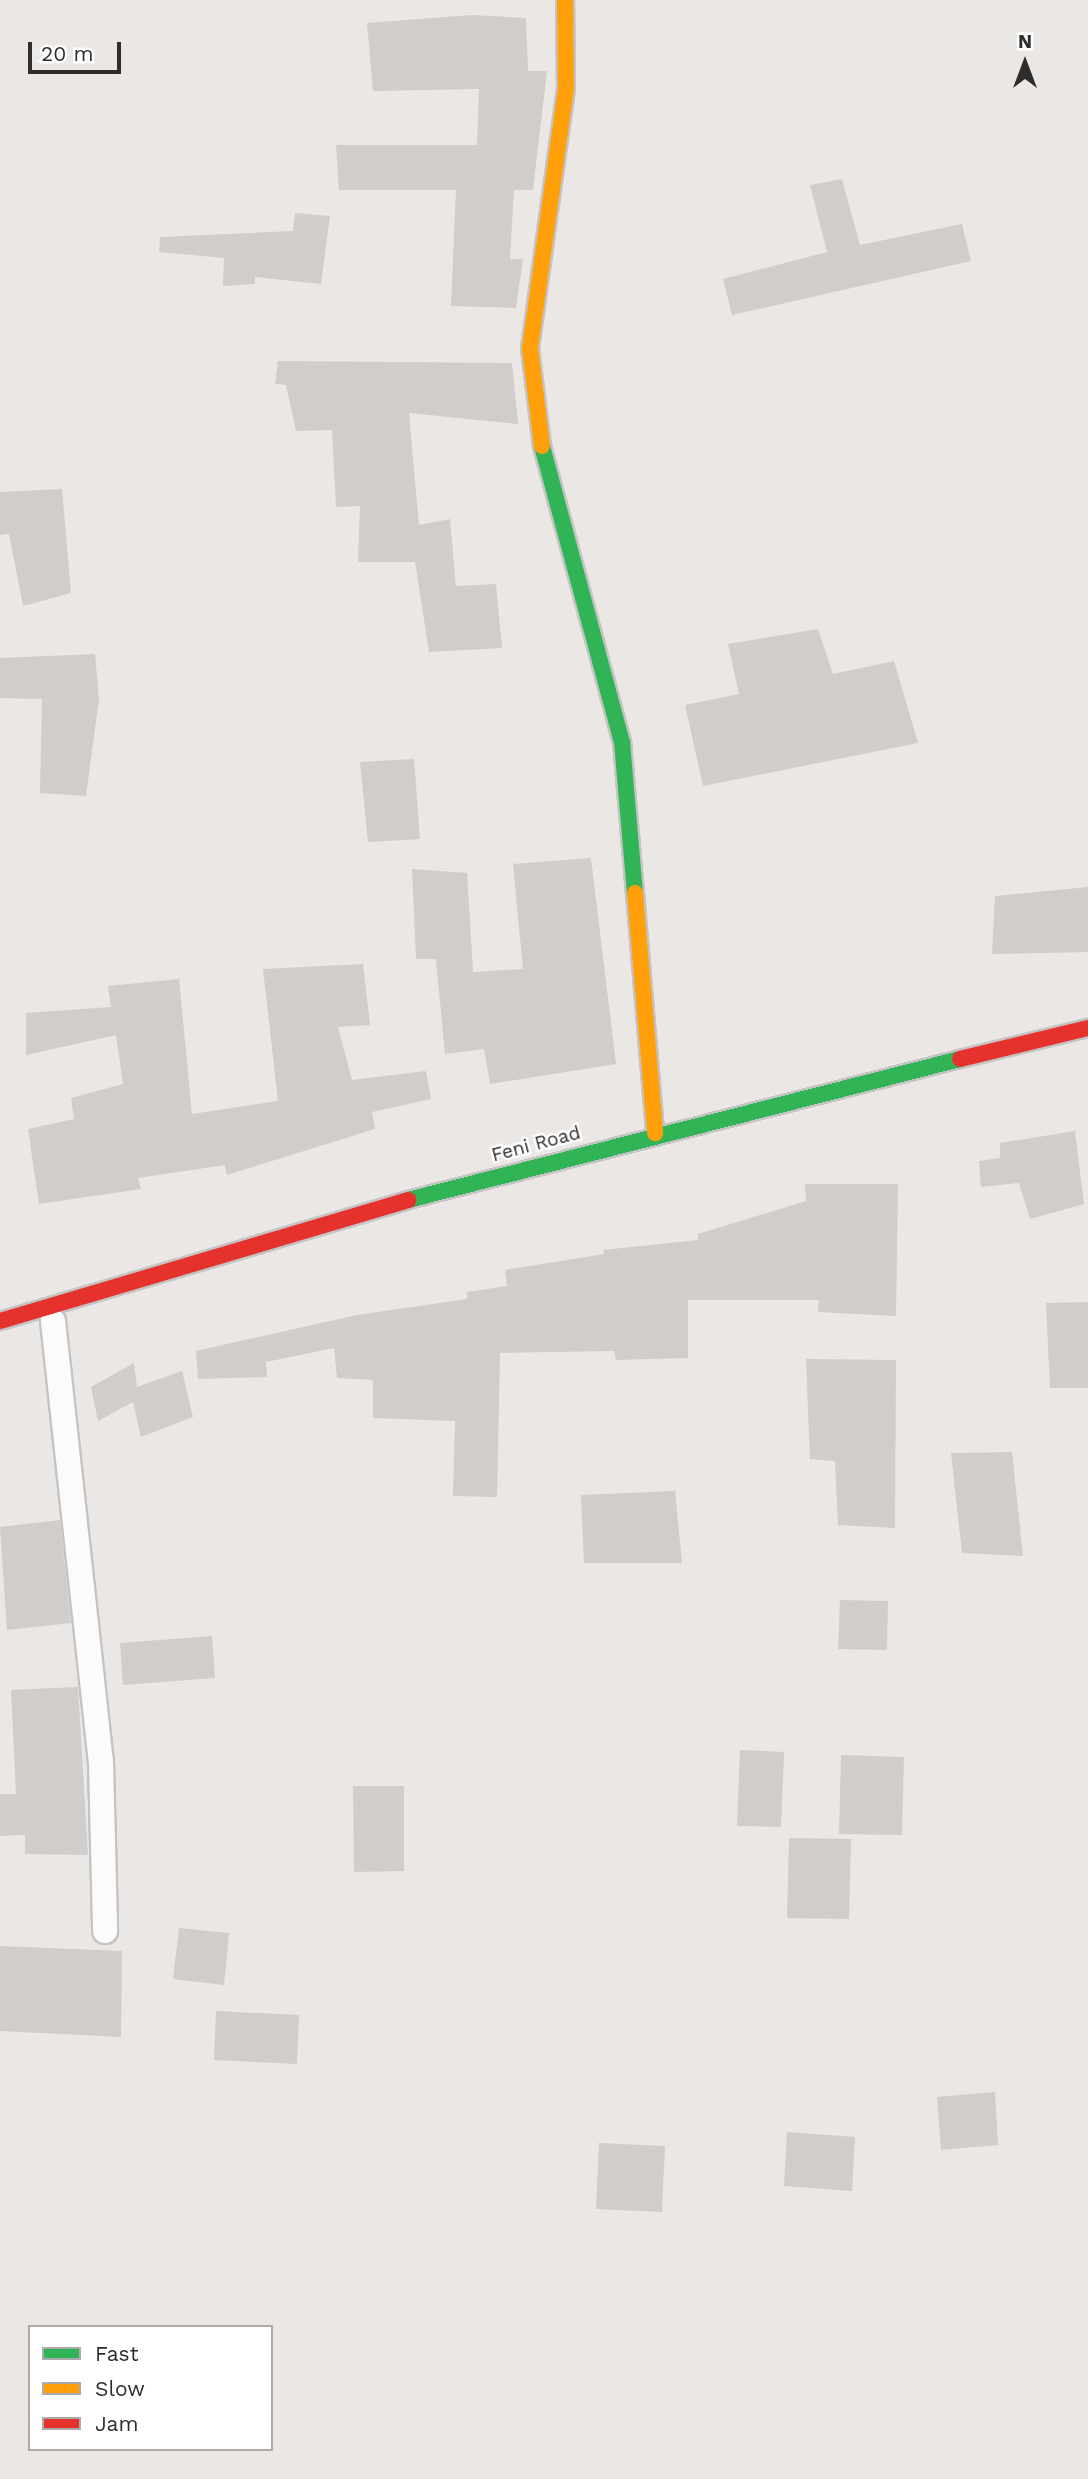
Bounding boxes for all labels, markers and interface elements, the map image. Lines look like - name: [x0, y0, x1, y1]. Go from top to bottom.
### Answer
- scale bar: [32, 28, 124, 72]
- north arrow: [990, 28, 1060, 98]
- text: N: [1018, 30, 1032, 53]
- text: 20 m: [41, 41, 93, 66]
- street label: Feni Road: [489, 1121, 583, 1167]
- legend: [28, 2325, 273, 2451]
- text: Fast: [95, 2341, 139, 2366]
- text: Slow: [95, 2376, 145, 2401]
- text: Jam: [95, 2411, 138, 2436]

